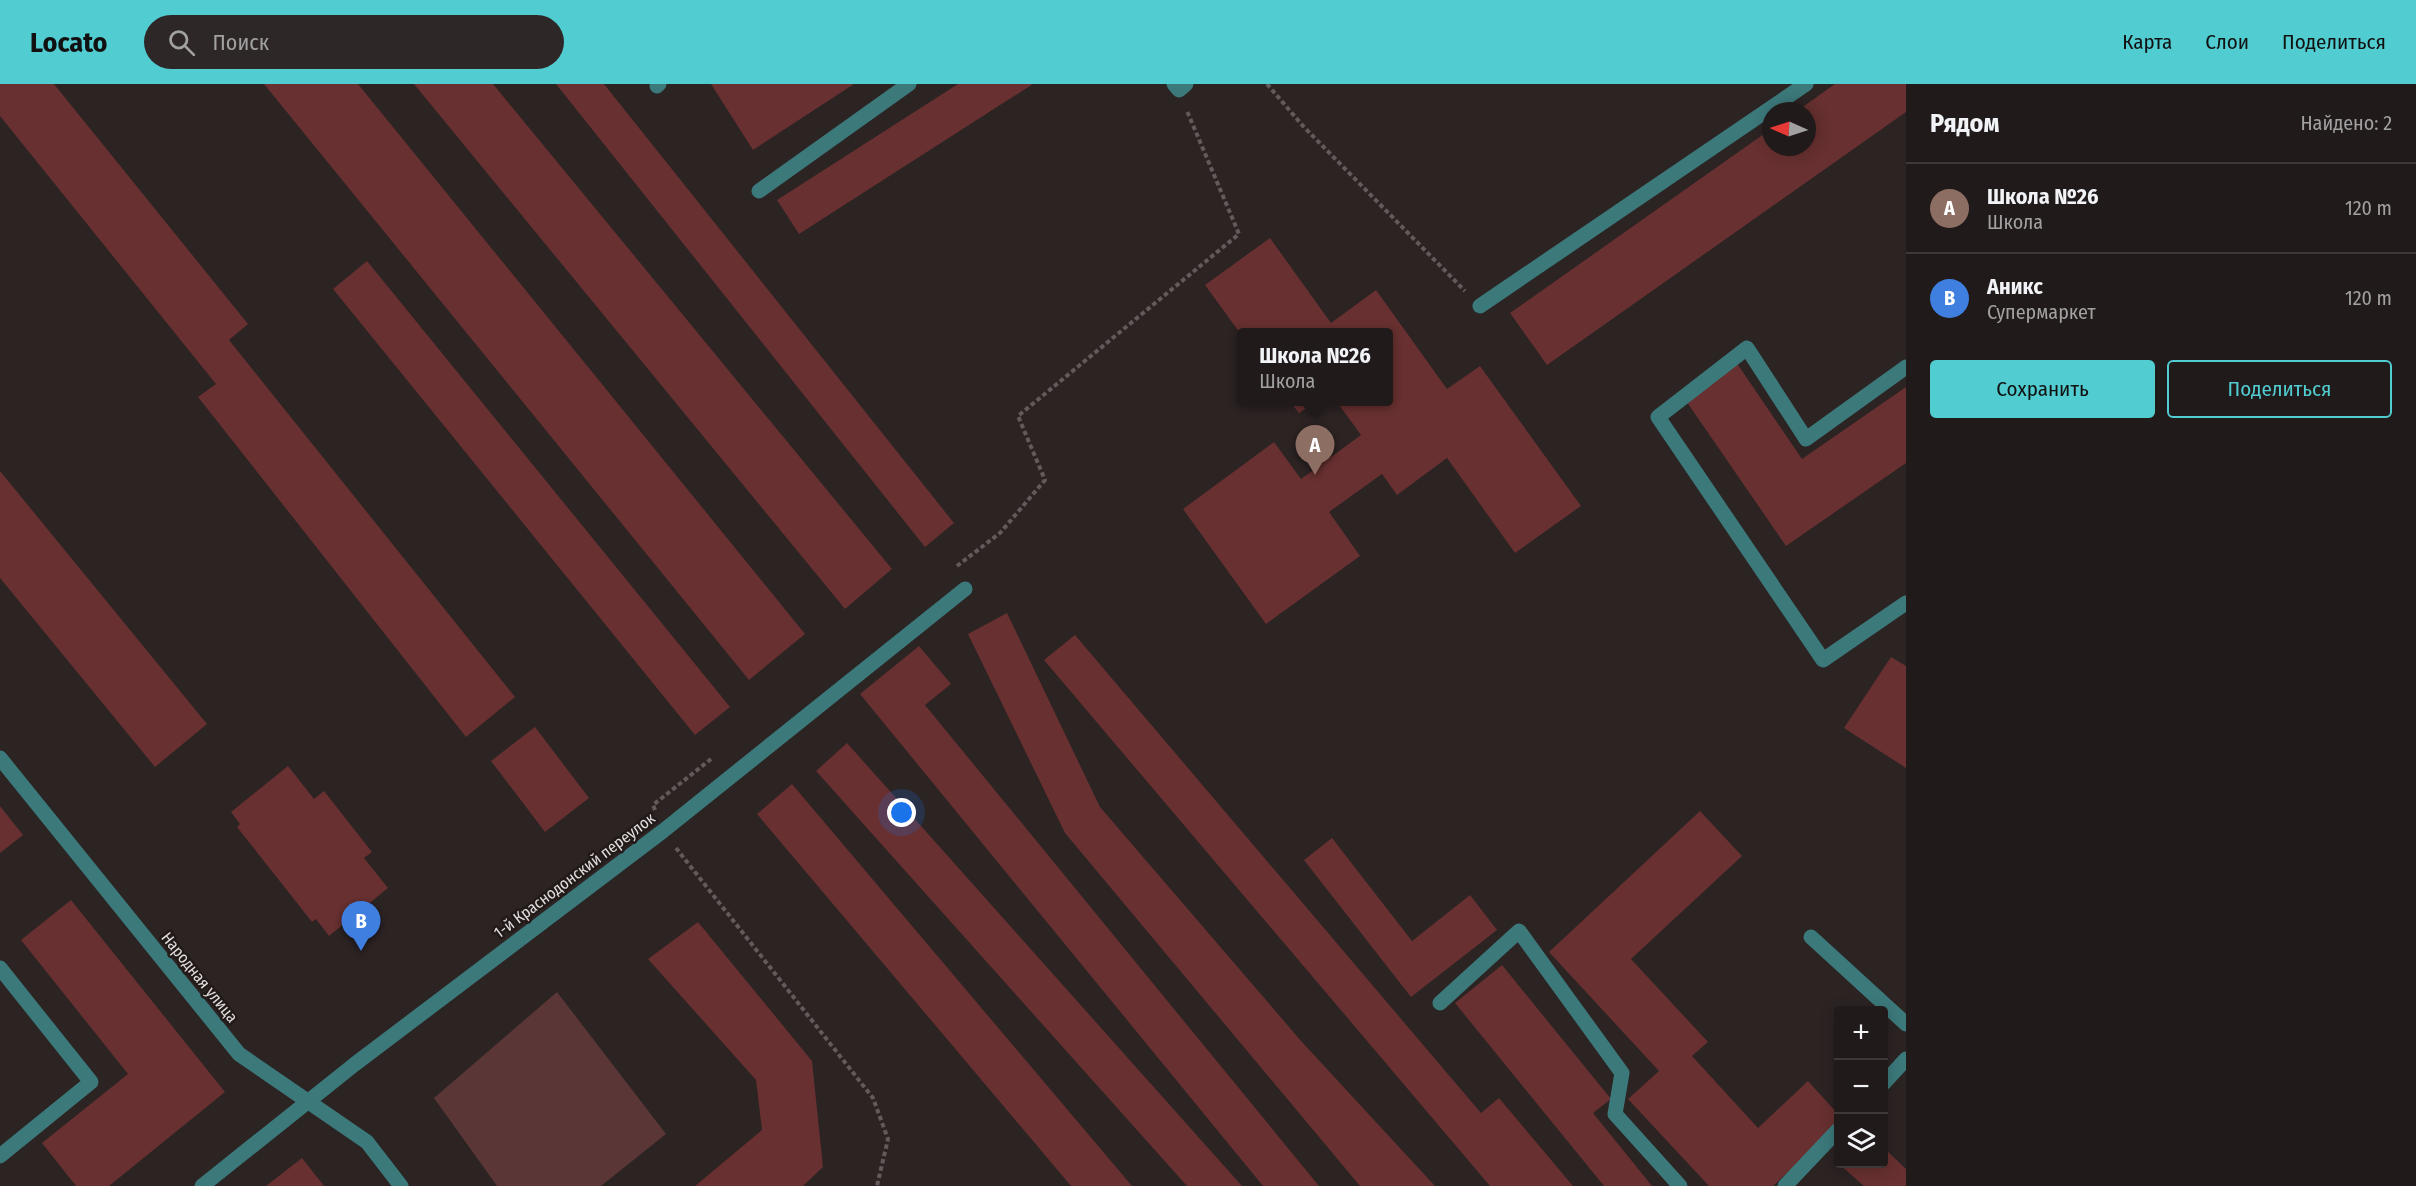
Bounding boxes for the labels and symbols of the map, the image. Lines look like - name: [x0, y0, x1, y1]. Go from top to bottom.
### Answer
- north arrow: [1762, 102, 1816, 156]
- pin: A: [1296, 426, 1334, 475]
- your location: [887, 798, 916, 827]
- street label: 1-й Краснодонский переулок: [490, 808, 659, 942]
- pin: B: [342, 902, 380, 951]
- street label: Народная улица: [157, 928, 242, 1026]

